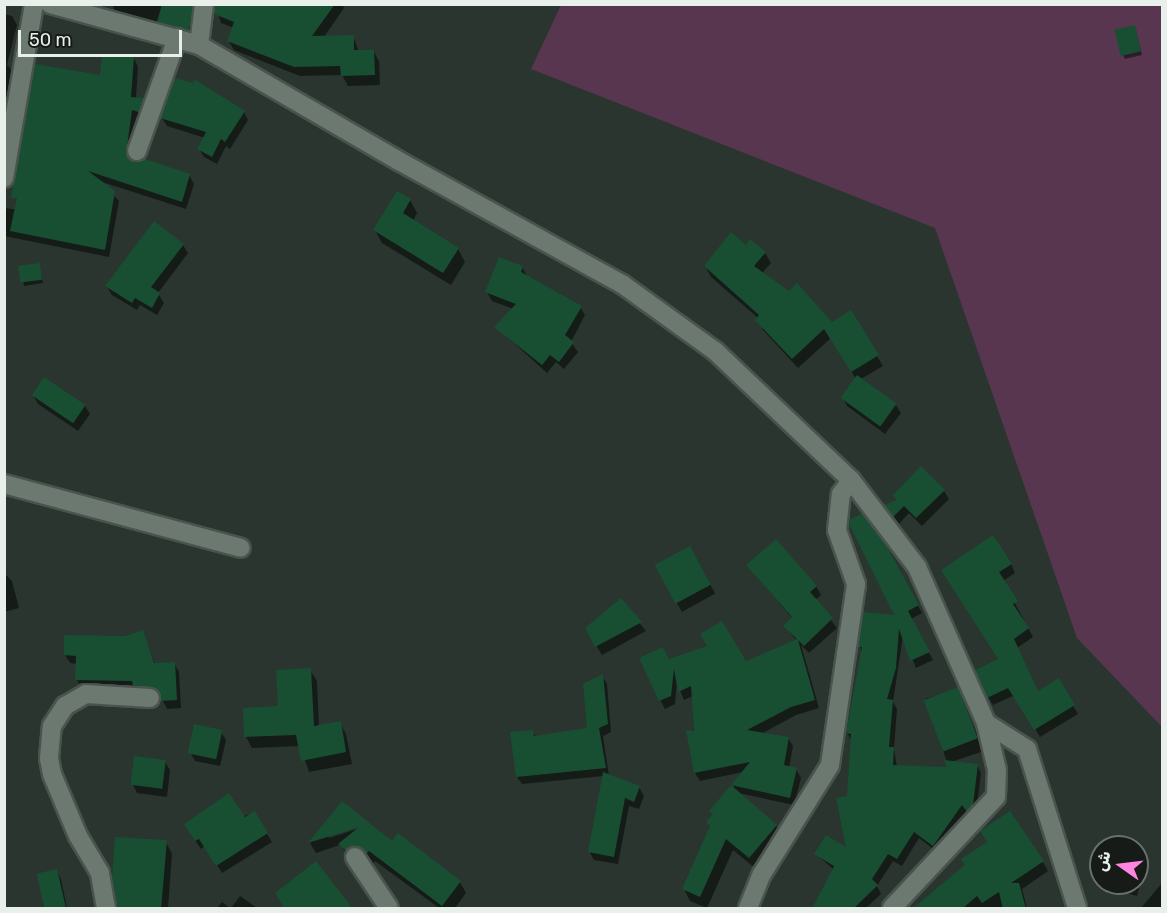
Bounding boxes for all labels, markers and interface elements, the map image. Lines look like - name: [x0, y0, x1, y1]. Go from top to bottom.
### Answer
- scale bar: [21, 18, 184, 56]
- text: 50 m: [29, 29, 72, 51]
- north arrow: [1089, 835, 1149, 895]
- text: ش: [1091, 849, 1115, 873]

